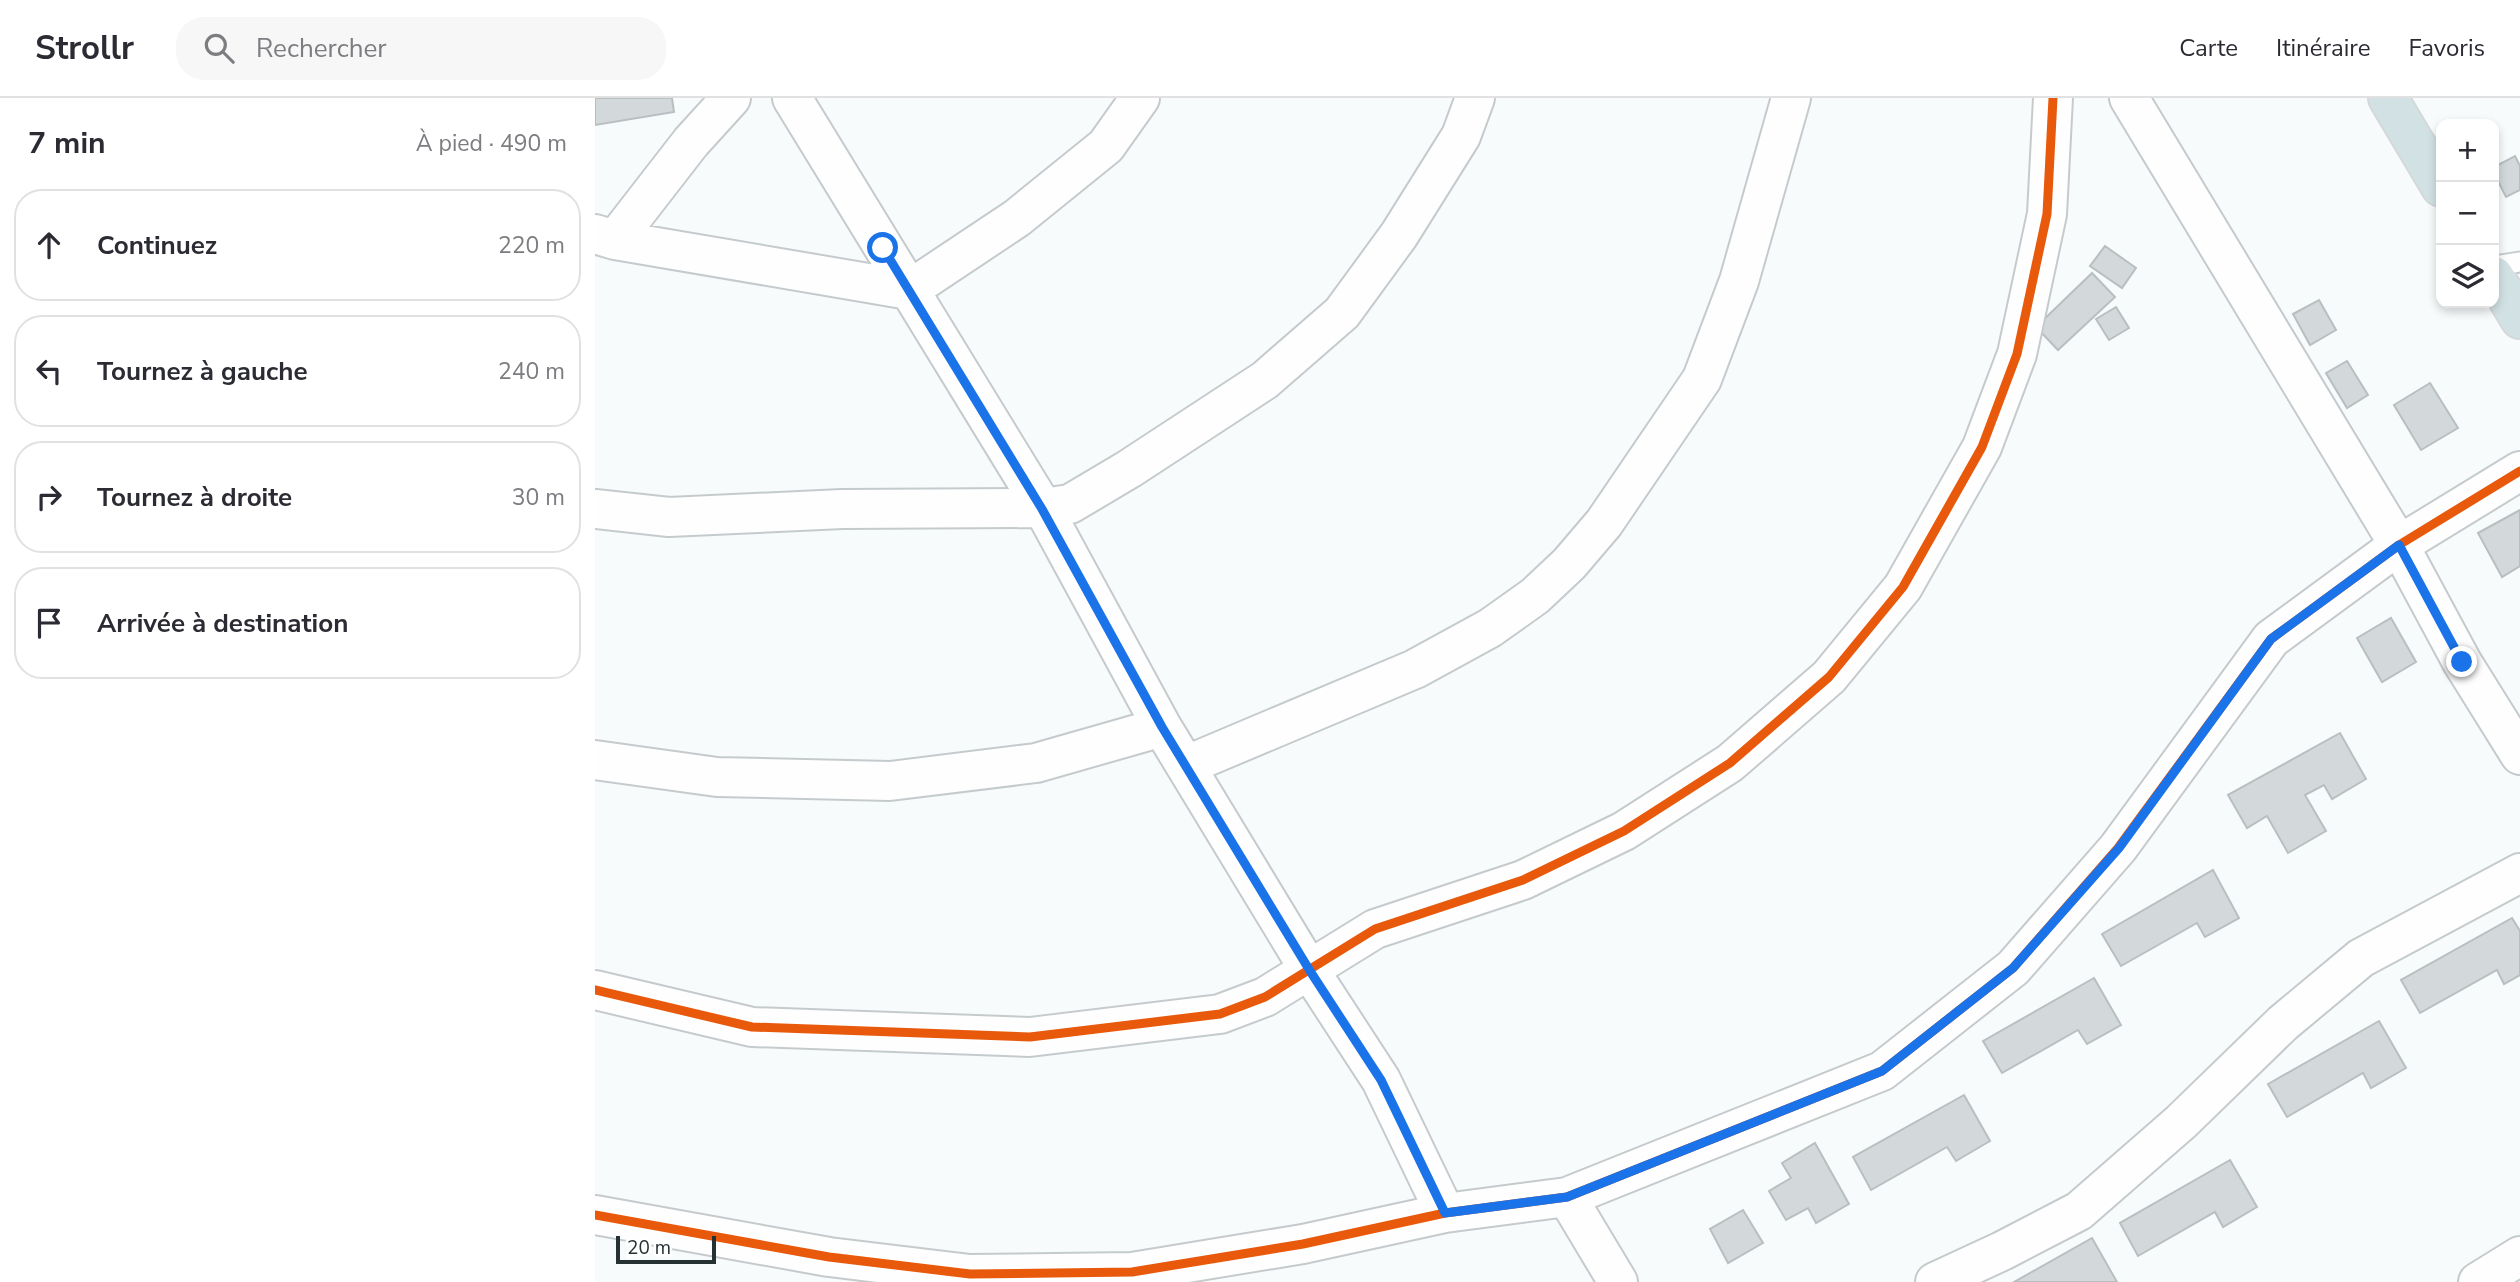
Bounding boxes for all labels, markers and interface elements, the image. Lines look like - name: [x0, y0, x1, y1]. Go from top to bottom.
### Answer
- search box: [176, 17, 666, 80]
- text: Strollr: [35, 26, 134, 71]
- icon: search: [200, 29, 238, 67]
- text: Rechercher: [256, 31, 387, 66]
- text: Carte: [2179, 32, 2238, 64]
- text: Itinéraire: [2276, 32, 2370, 64]
- text: Favoris: [2408, 32, 2485, 64]
- map controls: [2436, 119, 2499, 308]
- button: +: [2436, 119, 2499, 182]
- text: 7 min: [28, 123, 106, 164]
- text: À pied · 490 m: [416, 128, 567, 159]
- button: −: [2436, 182, 2499, 245]
- icon: ahead: [30, 226, 68, 264]
- text: Continuez: [97, 228, 217, 263]
- text: 220 m: [498, 230, 565, 261]
- route start: [867, 232, 898, 263]
- button: layers: [2436, 245, 2499, 308]
- icon: left: [30, 352, 68, 390]
- text: Tournez à gauche: [97, 354, 308, 389]
- text: 240 m: [498, 356, 565, 387]
- icon: right: [30, 478, 68, 516]
- text: Tournez à droite: [97, 480, 292, 515]
- text: 30 m: [512, 482, 565, 513]
- icon: arrive: [30, 604, 68, 642]
- text: Arrivée à destination: [97, 606, 348, 641]
- route end: [2446, 646, 2477, 677]
- scale bar: [616, 1233, 716, 1265]
- text: 20 m: [627, 1235, 671, 1261]

